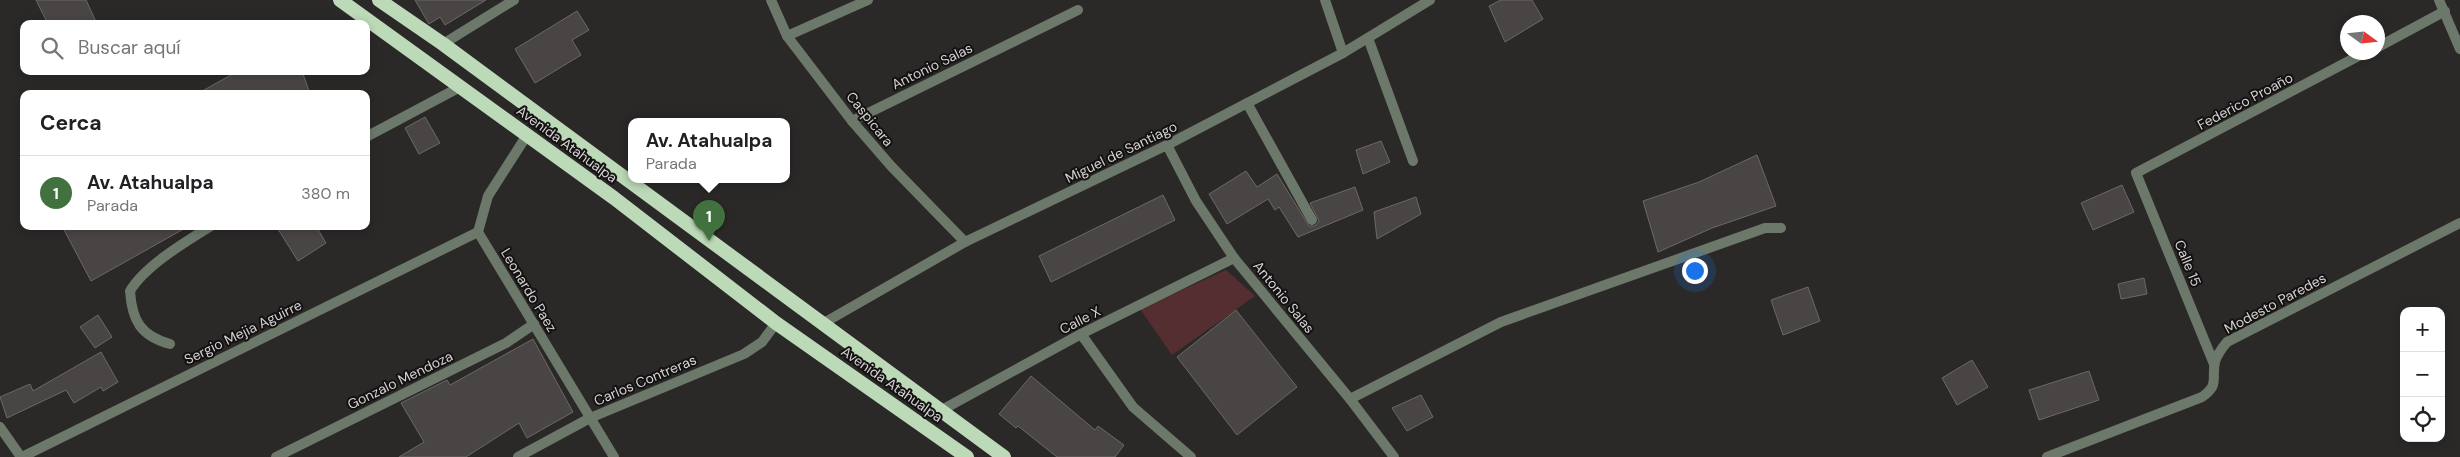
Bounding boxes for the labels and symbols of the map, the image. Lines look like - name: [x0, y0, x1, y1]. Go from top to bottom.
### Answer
- north arrow: [2340, 15, 2385, 60]
- street label: Antonio Salas: [889, 39, 975, 93]
- street label: Federico Proaño: [2194, 68, 2296, 134]
- street label: Caspicara: [842, 88, 898, 150]
- street label: Avenida Atahualpa: [513, 101, 621, 187]
- street label: Miguel de Santiago: [1062, 117, 1180, 187]
- pin: 1: [693, 200, 725, 241]
- street label: Calle 15: [2171, 237, 2205, 289]
- street label: Leonardo Paez: [497, 245, 561, 335]
- street label: Antonio Salas: [1249, 257, 1319, 337]
- your location: [1682, 258, 1708, 284]
- street label: Modesto Paredes: [2221, 269, 2329, 337]
- street label: Sergio Mejia Aguirre: [181, 296, 305, 368]
- street label: Calle X: [1056, 302, 1104, 338]
- street label: Avenida Atahualpa: [838, 342, 946, 426]
- street label: Gonzalo Mendoza: [344, 347, 456, 413]
- street label: Carlos Contreras: [591, 350, 699, 410]

